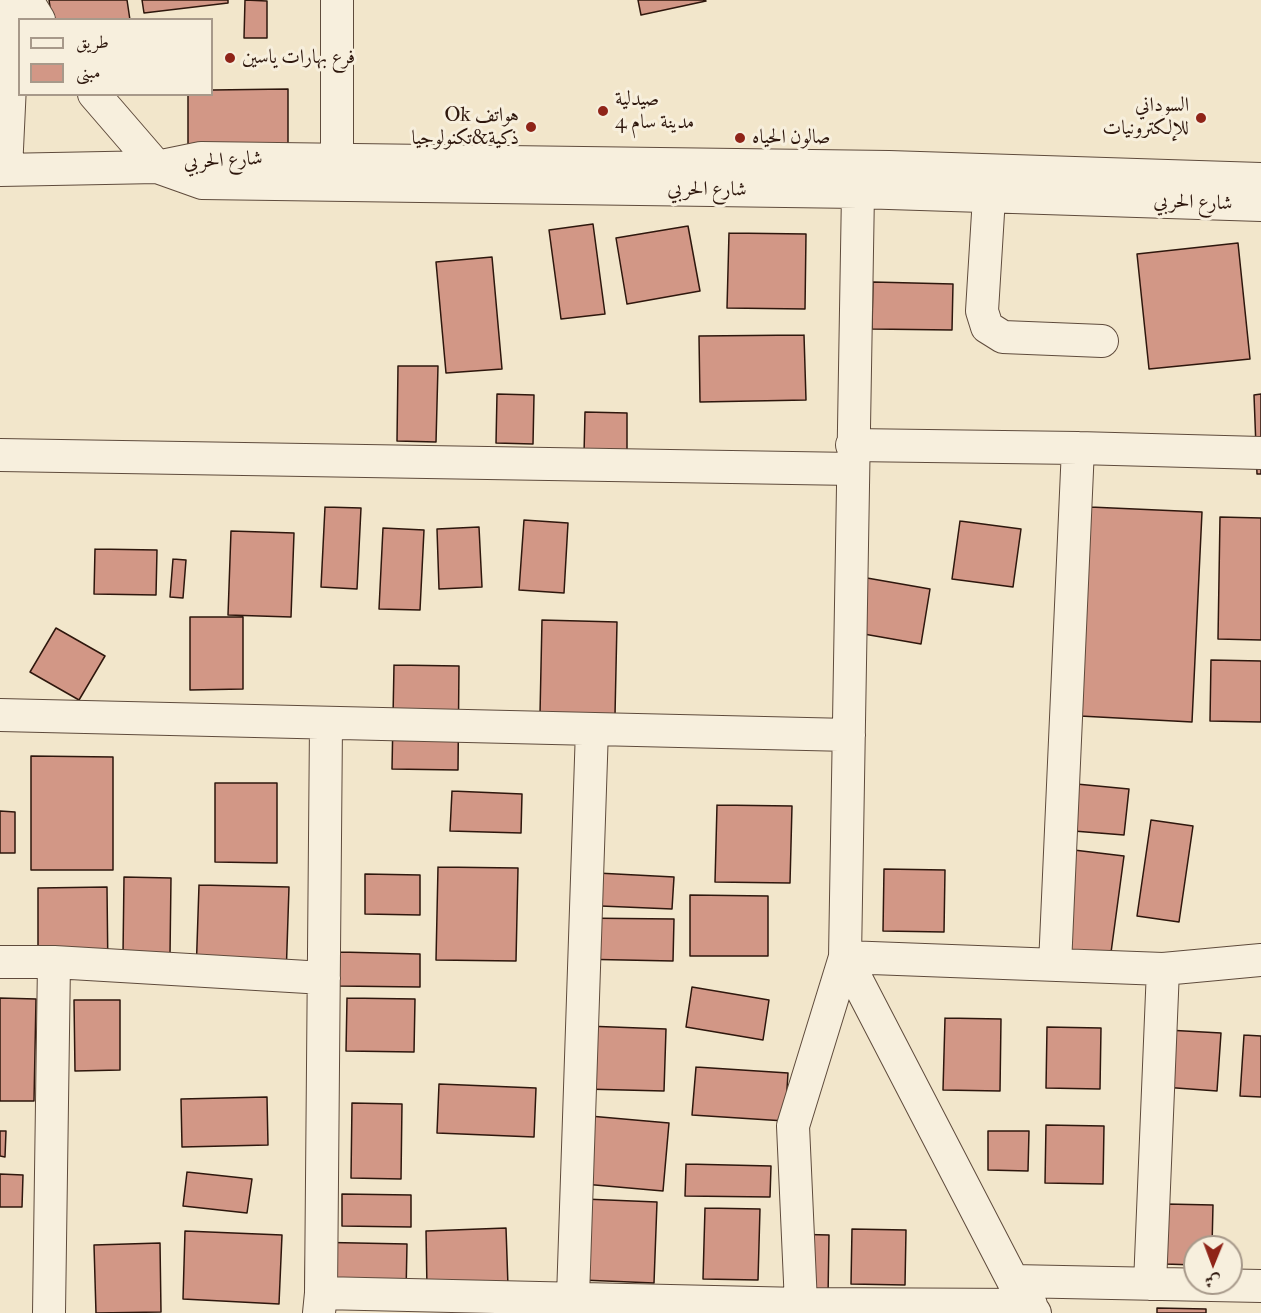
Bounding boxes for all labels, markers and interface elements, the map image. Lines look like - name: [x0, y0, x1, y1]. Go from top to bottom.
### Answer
- legend: [18, 18, 213, 96]
- text: طريق: [76, 32, 109, 53]
- place label: فرع بهارات ياسين: [242, 46, 355, 70]
- marker: فرع بهارات ياسين: [223, 51, 237, 65]
- text: مبنى: [76, 62, 101, 83]
- place label: صيدلية مدينة سام 4: [615, 88, 694, 135]
- place label: السوداني للإلكترونيات: [1103, 94, 1189, 141]
- place label: Ok هواتف ذكية&تكنولوجيا: [412, 104, 519, 151]
- marker: صيدلية مدينة سام 4: [596, 104, 610, 118]
- marker: السوداني للإلكترونيات: [1194, 111, 1208, 125]
- marker: Ok هواتف ذكية&تكنولوجيا: [524, 120, 538, 134]
- place label: صالون الحياه: [752, 126, 830, 150]
- marker: صالون الحياه: [733, 131, 747, 145]
- street label: شارع الحربي: [183, 147, 263, 175]
- street label: شارع الحربي: [667, 177, 747, 203]
- street label: شارع الحربي: [1153, 190, 1233, 216]
- north arrow: [1183, 1235, 1243, 1295]
- text: ش: [1205, 1272, 1221, 1291]

